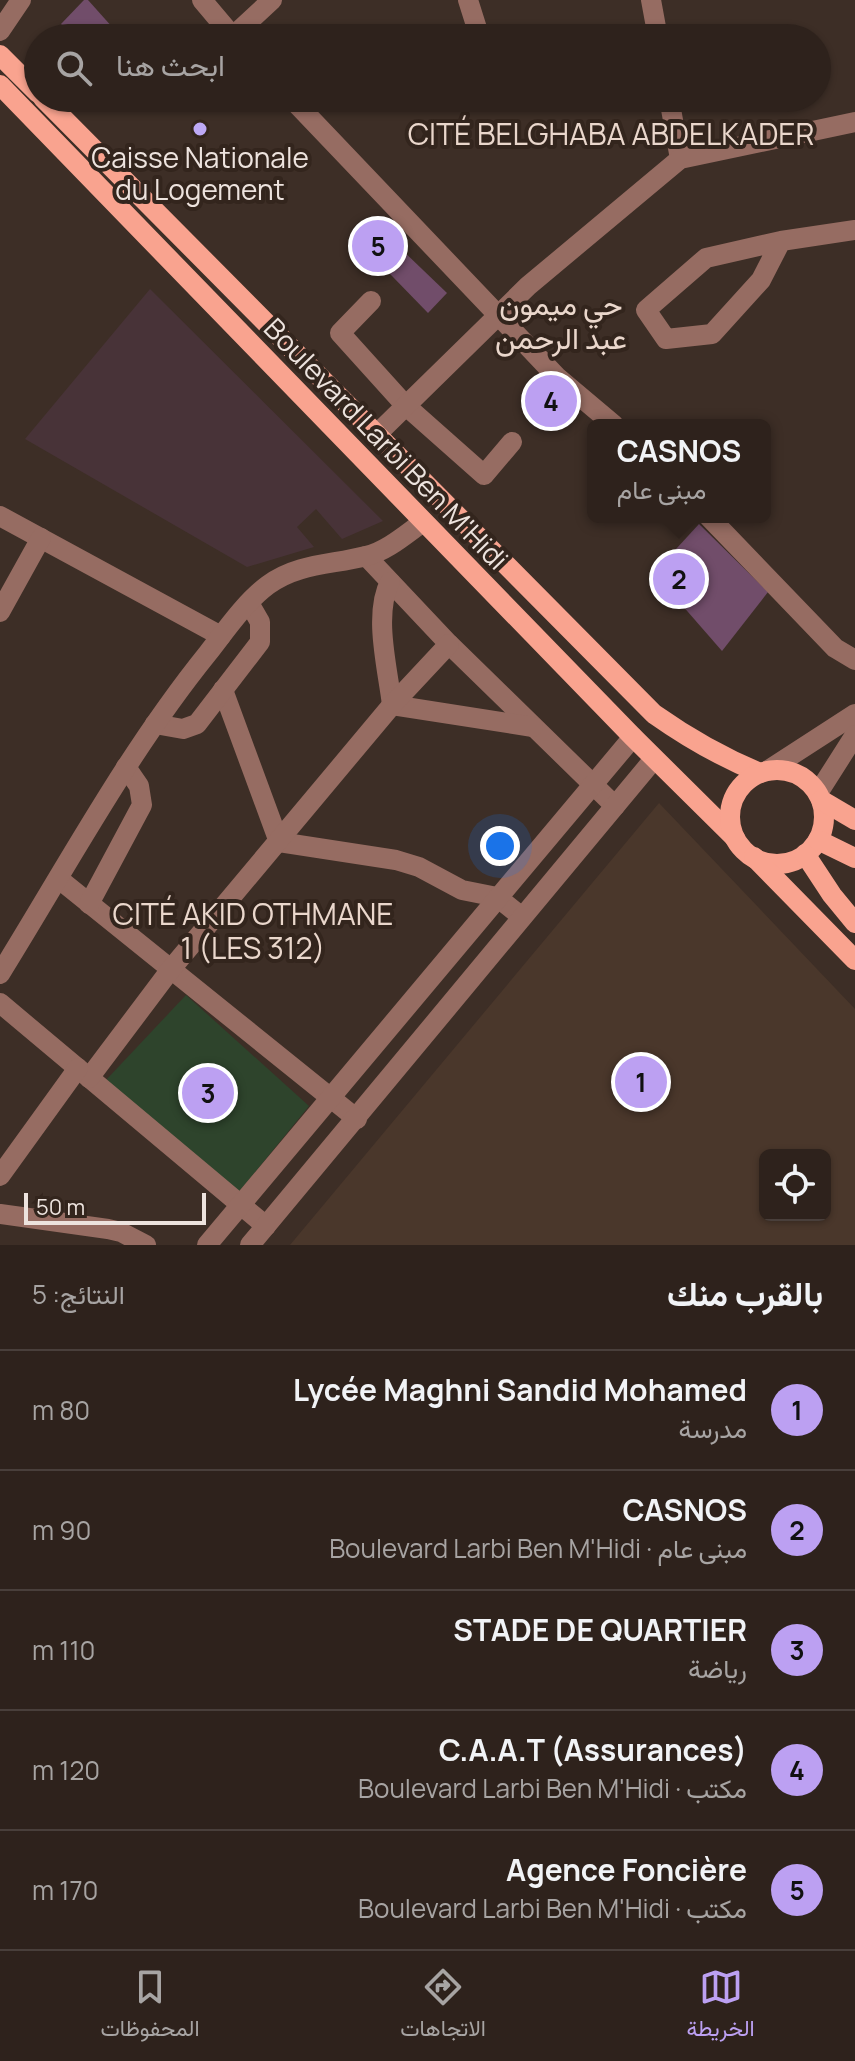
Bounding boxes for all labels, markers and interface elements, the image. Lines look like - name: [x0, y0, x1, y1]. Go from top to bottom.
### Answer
- search box: [24, 24, 831, 112]
- text: ابحث هنا: [116, 44, 225, 85]
- icon: search: [52, 46, 96, 90]
- district label: CITÉ BELGHABA ABDELKADER: [408, 113, 814, 154]
- marker: Caisse Nationale du Logement: [191, 120, 209, 138]
- place label: Caisse Nationale du Logement: [91, 138, 309, 208]
- pin: 5: [352, 216, 404, 276]
- district label: حي ميمون عبد الرحمن: [495, 283, 627, 358]
- street label: Boulevard Larbi Ben M'Hidi: [256, 309, 517, 577]
- pin: 4: [525, 371, 577, 431]
- popup: [587, 419, 771, 523]
- text: CASNOS: [617, 430, 741, 471]
- text: مبنى عام: [617, 471, 706, 507]
- pin: 2: [653, 549, 705, 609]
- your location: [480, 826, 520, 866]
- district label: CITÉ AKID OTHMANE 1 (LES 312): [113, 893, 393, 968]
- pin: 1: [615, 1052, 667, 1112]
- pin: 3: [182, 1063, 234, 1123]
- map controls: [759, 1149, 831, 1221]
- button: locate: [759, 1149, 831, 1221]
- scale bar: [24, 1189, 206, 1225]
- text: 50 m: [36, 1192, 85, 1222]
- text: بالقرب منك: [667, 1270, 823, 1316]
- text: النتائج: 5: [32, 1276, 125, 1312]
- text: Lycée Maghni Sandid Mohamed: [293, 1369, 747, 1410]
- text: 80 m: [32, 1392, 90, 1428]
- text: 1: [791, 1392, 803, 1428]
- text: مدرسة: [678, 1410, 747, 1446]
- text: CASNOS: [622, 1489, 747, 1530]
- text: 90 m: [32, 1512, 91, 1548]
- text: 2: [789, 1512, 805, 1548]
- text: مبنى عام · Boulevard Larbi Ben M'Hidi: [329, 1530, 747, 1566]
- text: STADE DE QUARTIER: [453, 1609, 747, 1650]
- text: 110 m: [32, 1632, 95, 1668]
- text: 3: [789, 1632, 805, 1668]
- text: رياضة: [688, 1650, 747, 1686]
- text: C.A.A.T (Assurances): [439, 1729, 747, 1770]
- text: 120 m: [32, 1752, 100, 1788]
- text: 4: [789, 1752, 805, 1788]
- text: مكتب · Boulevard Larbi Ben M'Hidi: [358, 1770, 747, 1806]
- text: Agence Foncière: [506, 1849, 747, 1890]
- text: 170 m: [32, 1872, 98, 1908]
- text: 5: [789, 1872, 805, 1908]
- text: مكتب · Boulevard Larbi Ben M'Hidi: [358, 1890, 747, 1926]
- tab: المحفوظات: [100, 1965, 200, 2048]
- tab: الاتجاهات: [400, 1965, 486, 2048]
- tab: الخريطة: [687, 1965, 755, 2048]

